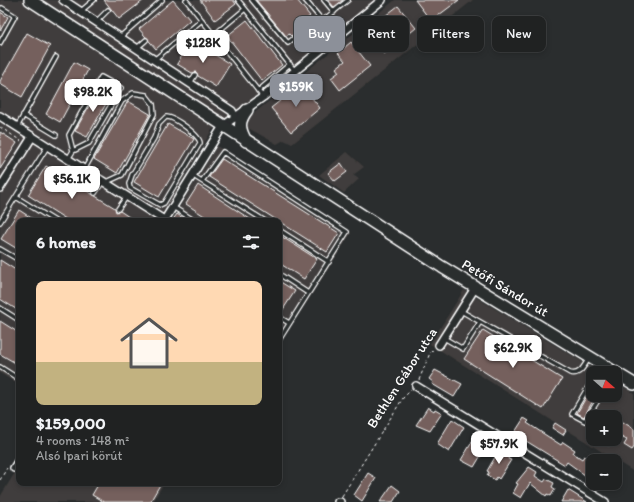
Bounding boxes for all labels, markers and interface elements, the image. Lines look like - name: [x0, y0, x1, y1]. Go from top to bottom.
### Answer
- chip: Buy: [294, 16, 345, 52]
- chip: Rent: [353, 16, 409, 52]
- chip: Filters: [417, 16, 484, 52]
- chip: New: [492, 16, 546, 52]
- pin: $128K: [175, 30, 231, 64]
- text: $128K: [186, 35, 220, 50]
- pin: $159K: [268, 74, 324, 108]
- pin: $98.2K: [60, 79, 126, 113]
- text: $159K: [279, 79, 313, 94]
- text: $98.2K: [74, 84, 112, 99]
- pin: $56.1K: [39, 166, 105, 200]
- text: $56.1K: [53, 171, 91, 186]
- icon: filters: [240, 231, 262, 253]
- text: 6 homes: [36, 232, 96, 252]
- street label: Petőfi Sándor út: [459, 256, 551, 320]
- icon: home: [113, 307, 185, 379]
- street label: Bethlen Gábor utca: [363, 325, 441, 431]
- pin: $62.9K: [480, 335, 546, 369]
- text: $62.9K: [494, 340, 532, 355]
- north arrow: [586, 366, 622, 402]
- map controls: [586, 366, 622, 490]
- button: +: [586, 410, 622, 446]
- text: $159,000: [36, 413, 106, 433]
- pin: $57.9K: [466, 431, 532, 465]
- text: 4 rooms · 148 m²: [36, 433, 129, 448]
- text: $57.9K: [480, 436, 518, 451]
- text: Alsó Ipari körút: [36, 448, 122, 463]
- button: −: [586, 454, 622, 490]

